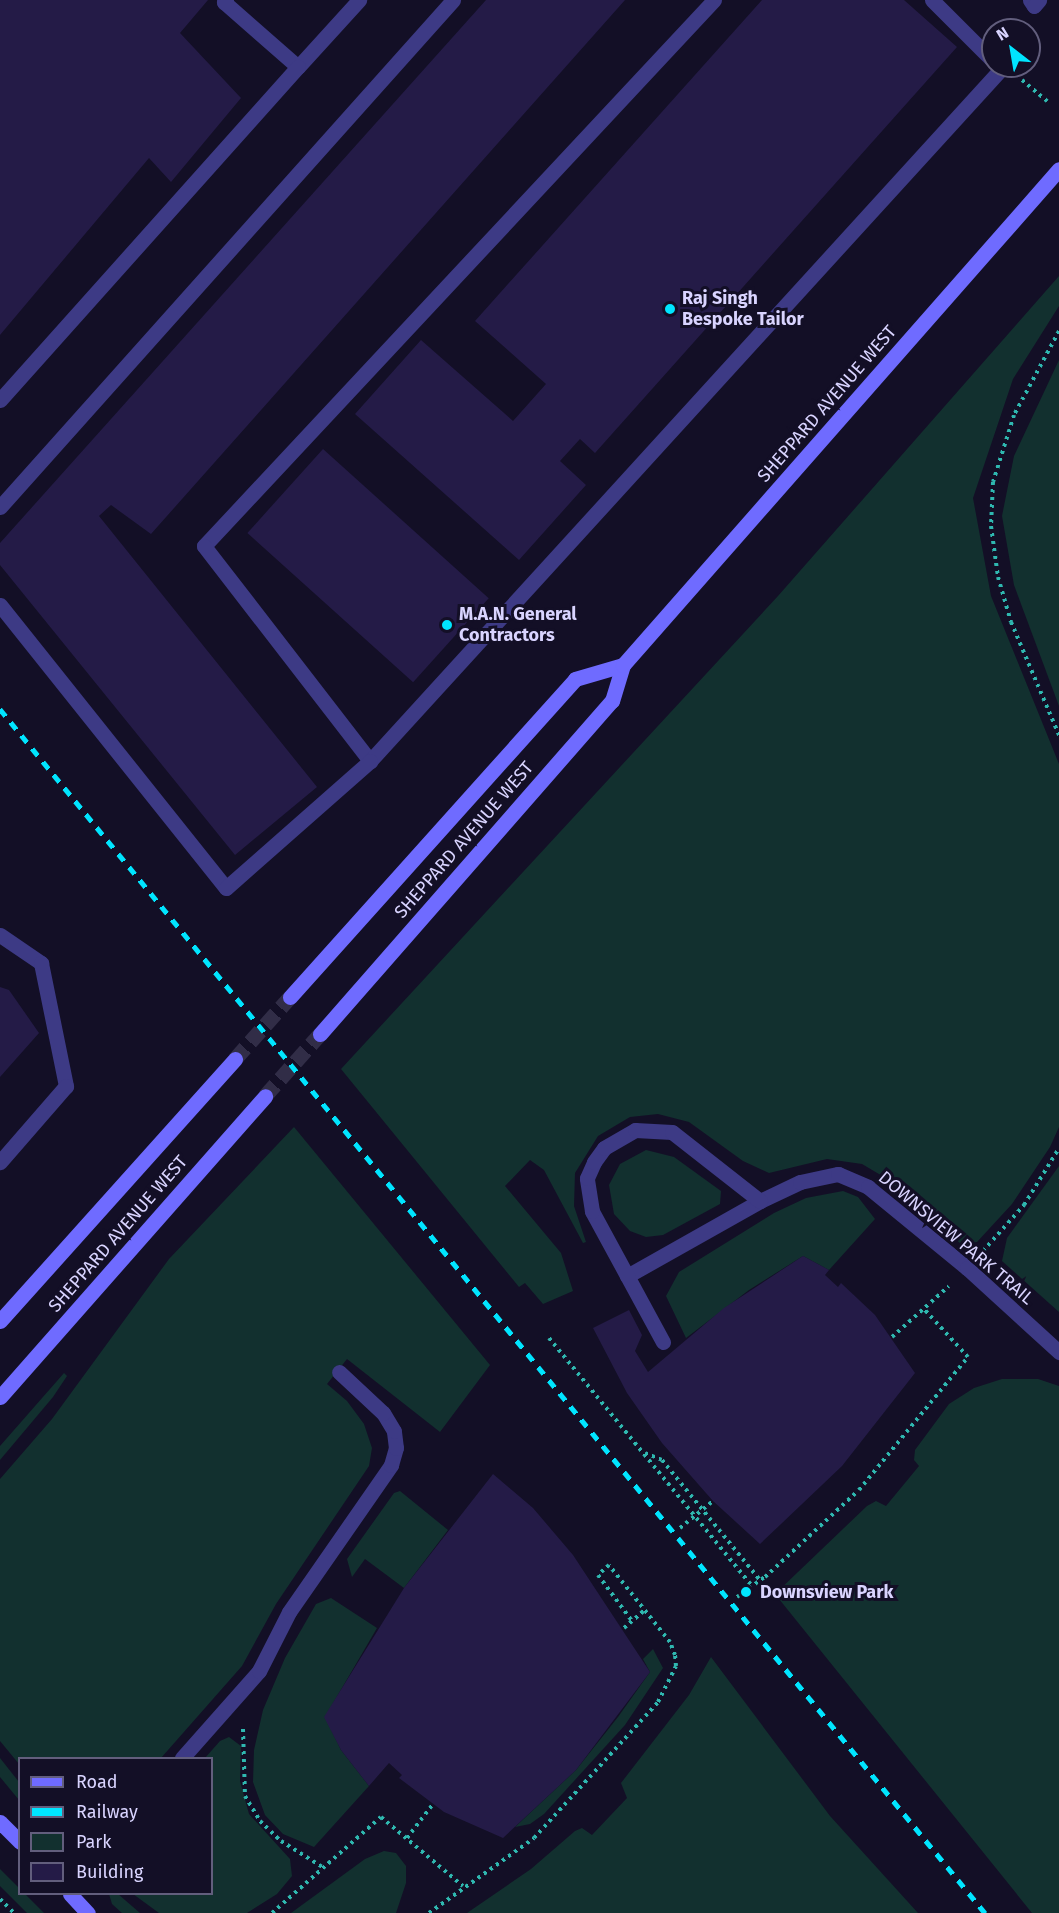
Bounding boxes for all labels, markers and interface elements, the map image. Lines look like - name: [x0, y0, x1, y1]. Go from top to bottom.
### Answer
- north arrow: [981, 18, 1041, 78]
- text: N: [993, 23, 1012, 45]
- place label: Raj Singh Bespoke Tailor: [682, 288, 804, 330]
- marker: Raj Singh Bespoke Tailor: [663, 302, 677, 316]
- street label: SHEPPARD AVENUE WEST: [753, 321, 901, 487]
- place label: M.A.N. General Contractors: [459, 604, 577, 646]
- marker: M.A.N. General Contractors: [440, 618, 454, 632]
- street label: SHEPPARD AVENUE WEST: [390, 757, 538, 923]
- street label: SHEPPARD AVENUE WEST: [44, 1151, 192, 1317]
- street label: DOWNSVIEW PARK TRAIL: [874, 1167, 1038, 1309]
- place label: Downsview Park: [760, 1581, 893, 1603]
- marker: Downsview Park: [737, 1583, 755, 1601]
- legend: [18, 1757, 213, 1895]
- text: Road: [76, 1771, 118, 1793]
- text: Railway: [76, 1801, 138, 1823]
- text: Park: [76, 1831, 111, 1853]
- text: Building: [76, 1861, 143, 1883]

